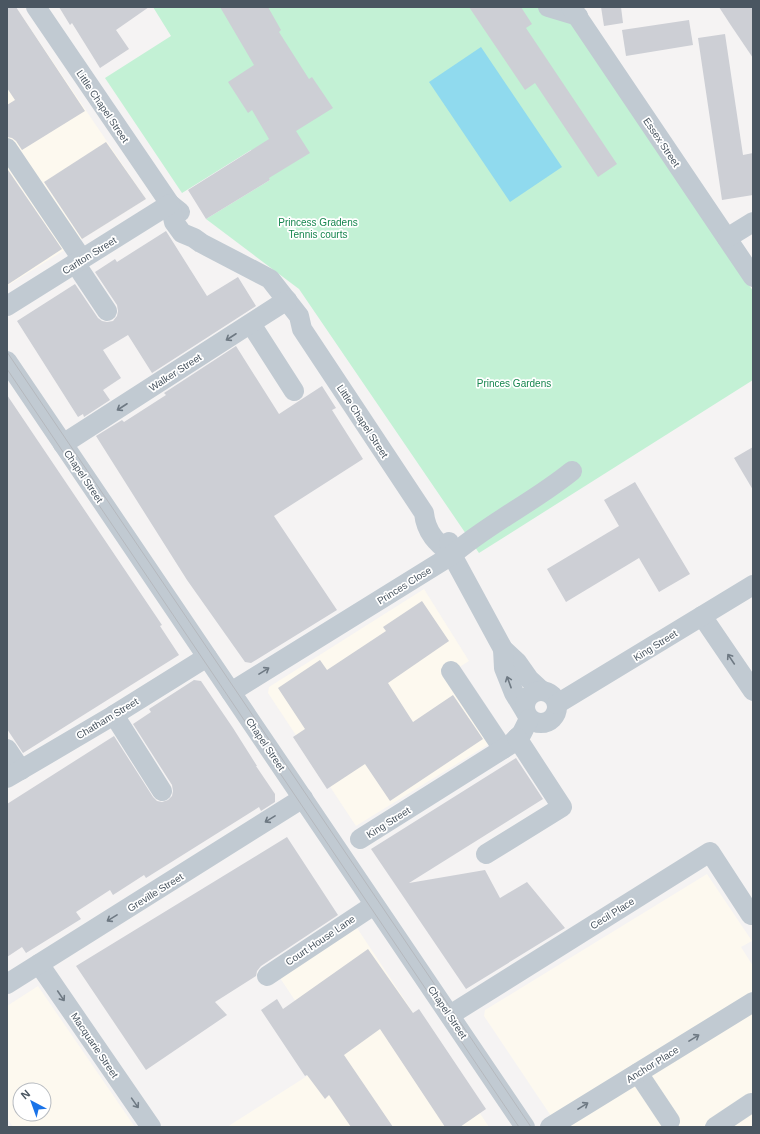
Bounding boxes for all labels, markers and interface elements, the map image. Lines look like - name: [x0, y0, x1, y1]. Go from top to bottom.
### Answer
- street label: Little Chapel Street: [74, 68, 131, 145]
- street label: Essex Street: [641, 116, 682, 169]
- park label: Princess Gradens Tennis courts: [278, 217, 358, 240]
- street label: Carlton Street: [60, 234, 119, 276]
- one-way arrow: [225, 333, 237, 341]
- street label: Walker Street: [147, 351, 204, 393]
- park label: Princes Gardens: [477, 378, 551, 389]
- street label: Little Chapel Street: [335, 383, 390, 460]
- one-way arrow: [116, 403, 128, 411]
- street label: Chapel Street: [62, 448, 105, 505]
- street label: Princes Close: [375, 564, 434, 606]
- street label: King Street: [631, 628, 679, 663]
- one-way arrow: [727, 654, 735, 665]
- one-way arrow: [258, 667, 269, 675]
- one-way arrow: [505, 676, 513, 688]
- street label: Chatham Street: [74, 696, 140, 741]
- street label: Chapel Street: [244, 716, 287, 773]
- street label: King Street: [364, 805, 412, 840]
- one-way arrow: [264, 816, 276, 824]
- street label: Greville Street: [125, 871, 185, 914]
- street label: Cecil Place: [588, 895, 637, 931]
- street label: Court House Lane: [284, 913, 357, 968]
- one-way arrow: [107, 914, 118, 923]
- street label: Chapel Street: [426, 984, 469, 1041]
- one-way arrow: [57, 990, 65, 1001]
- street label: Macquarie Street: [69, 1011, 121, 1080]
- one-way arrow: [688, 1034, 699, 1042]
- street label: Anchor Place: [624, 1044, 681, 1085]
- north arrow: [12, 1082, 52, 1122]
- text: N: [19, 1087, 32, 1102]
- one-way arrow: [131, 1097, 139, 1108]
- one-way arrow: [577, 1102, 589, 1110]

